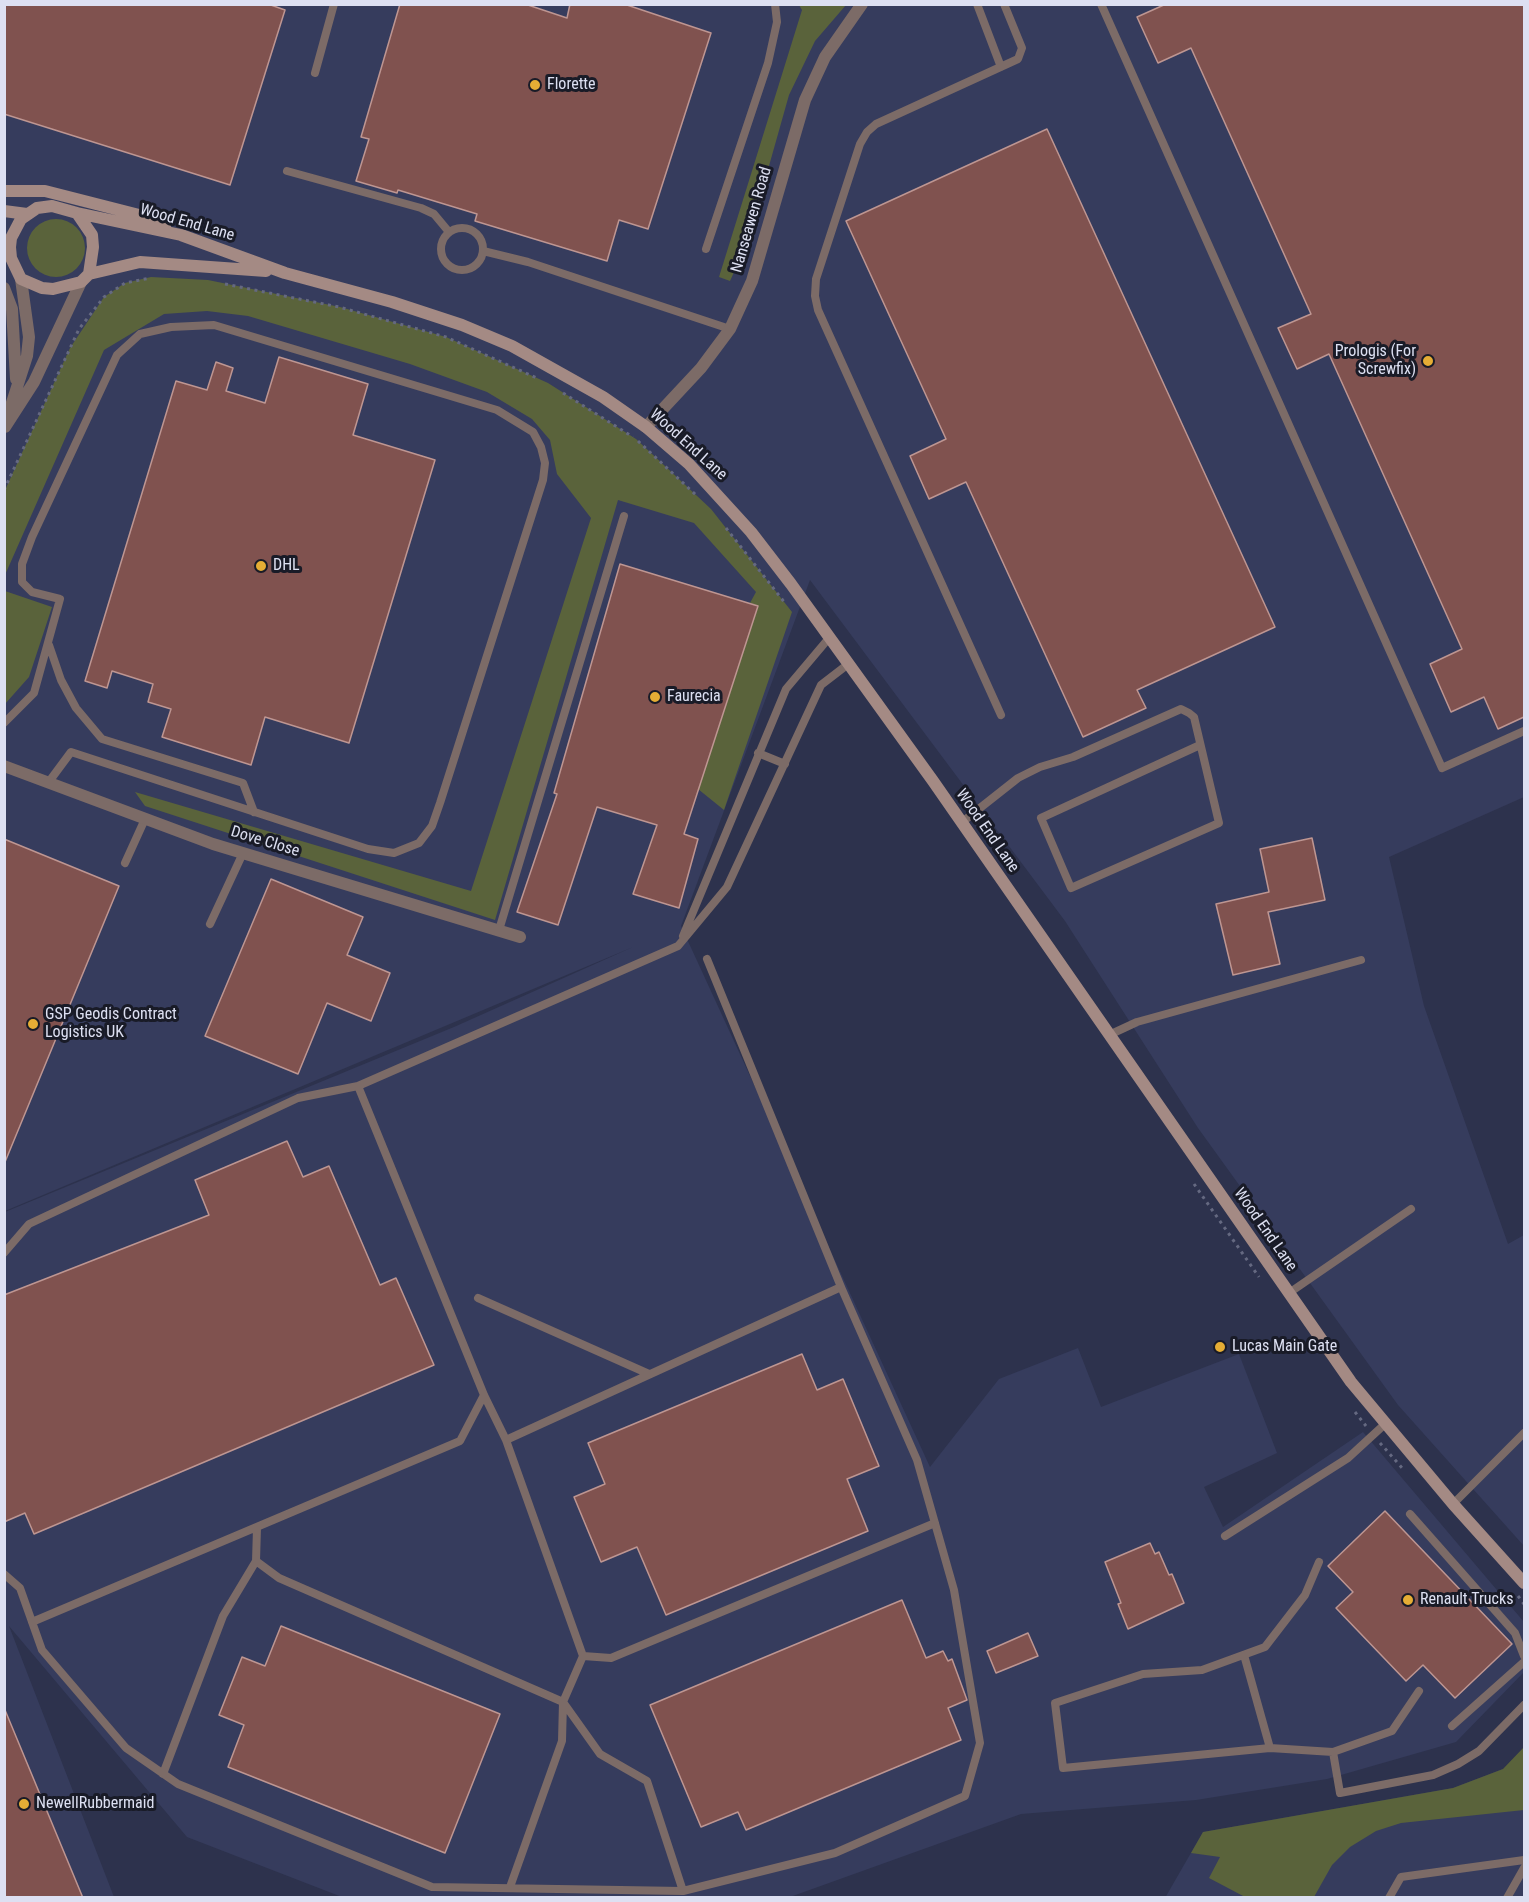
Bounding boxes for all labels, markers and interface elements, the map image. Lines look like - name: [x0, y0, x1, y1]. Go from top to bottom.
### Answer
- place label: Florette: [547, 75, 596, 95]
- marker: Florette: [528, 78, 542, 92]
- street label: Nanseawen Road: [728, 165, 776, 275]
- street label: Wood End Lane: [138, 200, 236, 246]
- place label: Prologis (For Screwfix): [1335, 342, 1416, 380]
- marker: Prologis (For Screwfix): [1421, 354, 1435, 368]
- street label: Wood End Lane: [645, 405, 731, 485]
- place label: DHL: [273, 556, 300, 576]
- marker: DHL: [254, 559, 268, 573]
- place label: Faurecia: [667, 687, 721, 707]
- marker: Faurecia: [648, 690, 662, 704]
- street label: Wood End Lane: [951, 786, 1023, 876]
- street label: Dove Close: [228, 823, 302, 861]
- place label: GSP Geodis Contract Logistics UK: [45, 1005, 177, 1043]
- marker: GSP Geodis Contract Logistics UK: [26, 1017, 40, 1031]
- street label: Wood End Lane: [1229, 1185, 1301, 1275]
- place label: Lucas Main Gate: [1232, 1337, 1337, 1357]
- marker: Lucas Main Gate: [1213, 1340, 1227, 1354]
- place label: Renault Trucks: [1420, 1590, 1513, 1610]
- marker: Renault Trucks: [1401, 1593, 1415, 1607]
- place label: NewellRubbermaid: [36, 1794, 154, 1814]
- marker: NewellRubbermaid: [17, 1797, 31, 1811]

